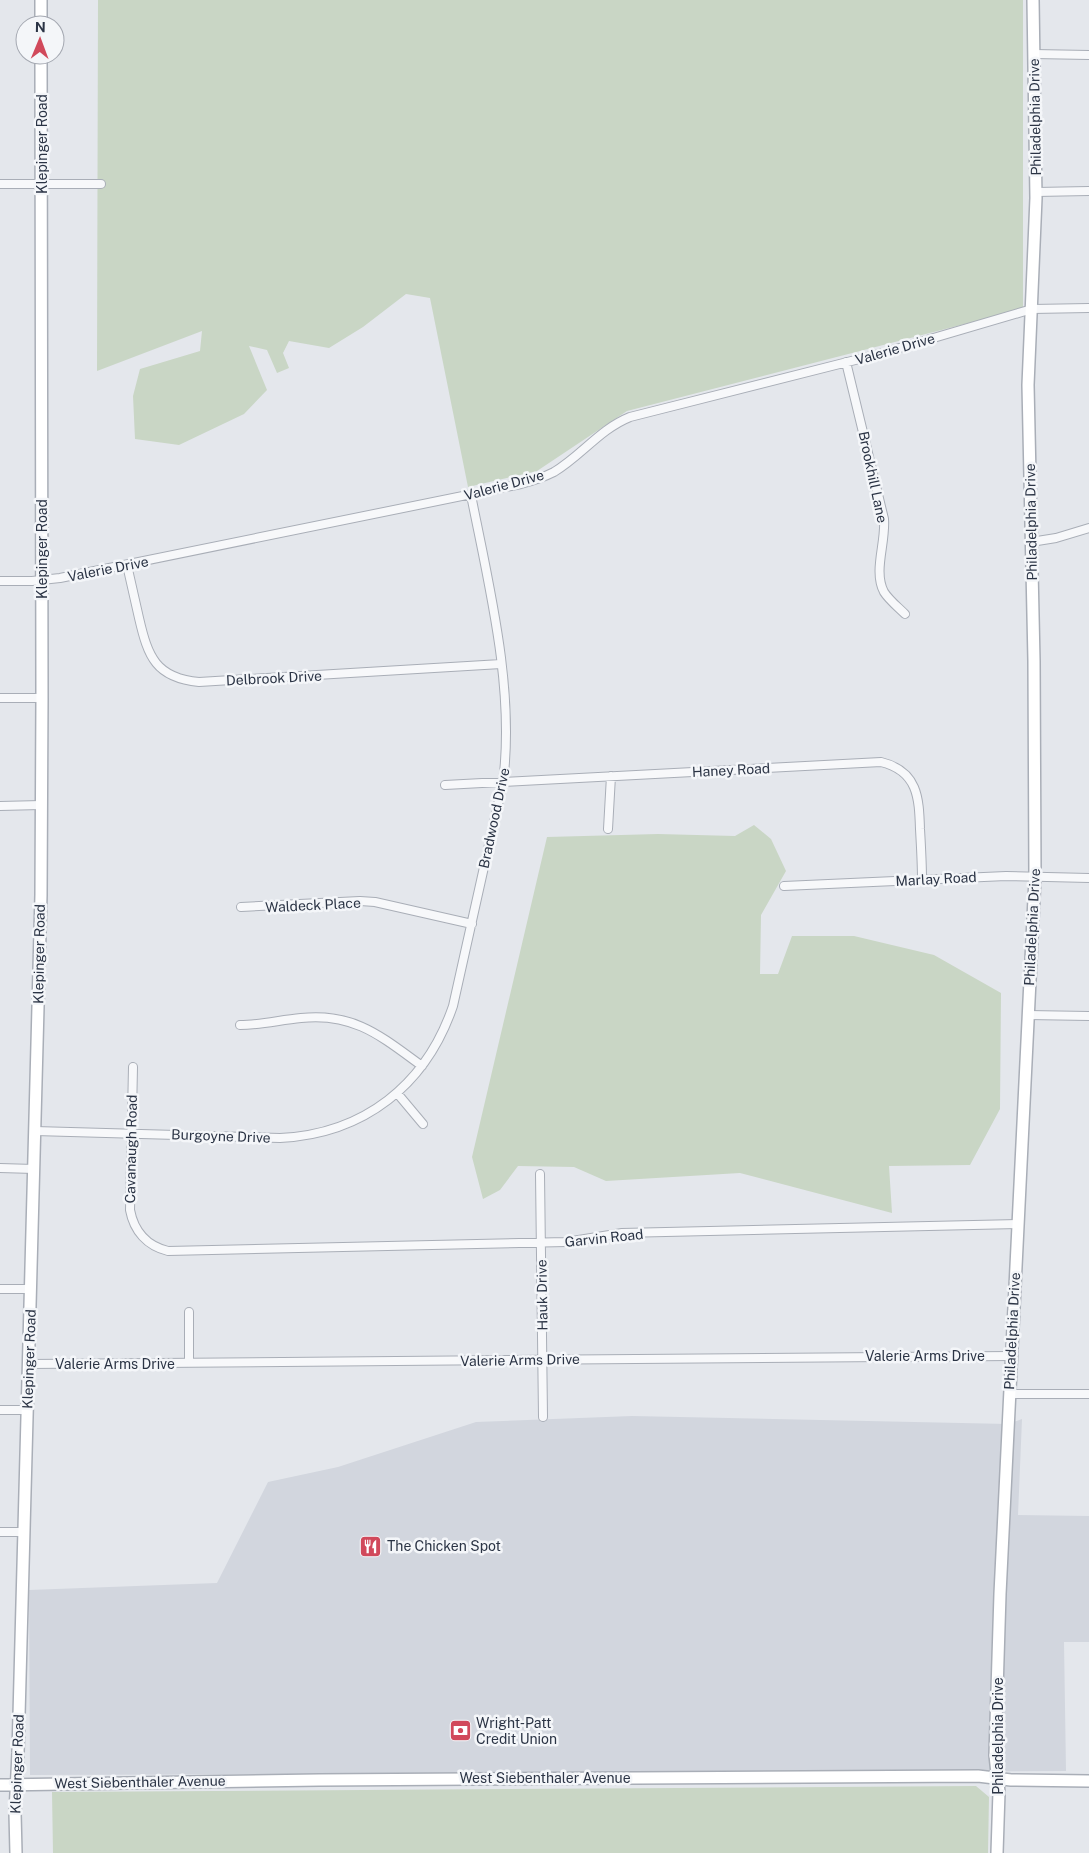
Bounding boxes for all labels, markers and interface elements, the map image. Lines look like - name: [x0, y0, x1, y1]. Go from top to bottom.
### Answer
- north arrow: [15, 15, 65, 65]
- text: N: [35, 19, 46, 35]
- street label: Philadelphia Drive: [1026, 58, 1044, 176]
- street label: Klepinger Road: [34, 94, 50, 194]
- street label: Valerie Drive: [853, 330, 937, 368]
- street label: Brookhill Lane: [855, 430, 891, 524]
- street label: Philadelphia Drive: [1022, 463, 1040, 581]
- street label: Valerie Drive: [462, 467, 546, 503]
- street label: Klepinger Road: [34, 499, 50, 599]
- street label: Valerie Drive: [66, 553, 150, 585]
- street label: Delbrook Drive: [226, 667, 322, 689]
- street label: Haney Road: [691, 760, 771, 780]
- street label: Bradwood Drive: [476, 766, 513, 870]
- street label: Philadelphia Drive: [1021, 868, 1043, 986]
- street label: Marlay Road: [895, 869, 977, 889]
- street label: Waldeck Place: [265, 895, 361, 915]
- street label: Klepinger Road: [30, 904, 48, 1004]
- street label: Cavanaugh Road: [122, 1094, 140, 1204]
- street label: Burgoyne Drive: [171, 1126, 271, 1146]
- street label: Garvin Road: [564, 1226, 644, 1250]
- street label: Hauk Drive: [533, 1259, 551, 1331]
- street label: Philadelphia Drive: [1001, 1272, 1023, 1390]
- street label: Klepinger Road: [19, 1309, 39, 1409]
- street label: Valerie Arms Drive: [865, 1348, 985, 1364]
- street label: Valerie Arms Drive: [460, 1351, 580, 1369]
- street label: Valerie Arms Drive: [55, 1356, 175, 1372]
- restaurant icon: The Chicken Spot: [359, 1534, 383, 1558]
- place label: The Chicken Spot: [387, 1538, 501, 1554]
- street label: Philadelphia Drive: [990, 1677, 1006, 1795]
- street label: Klepinger Road: [7, 1714, 27, 1814]
- place label: Wright-Patt Credit Union: [476, 1715, 557, 1747]
- bank icon: Wright-Patt Credit Union: [448, 1719, 472, 1743]
- street label: West Siebenthaler Avenue: [459, 1770, 631, 1786]
- street label: West Siebenthaler Avenue: [54, 1773, 226, 1791]

